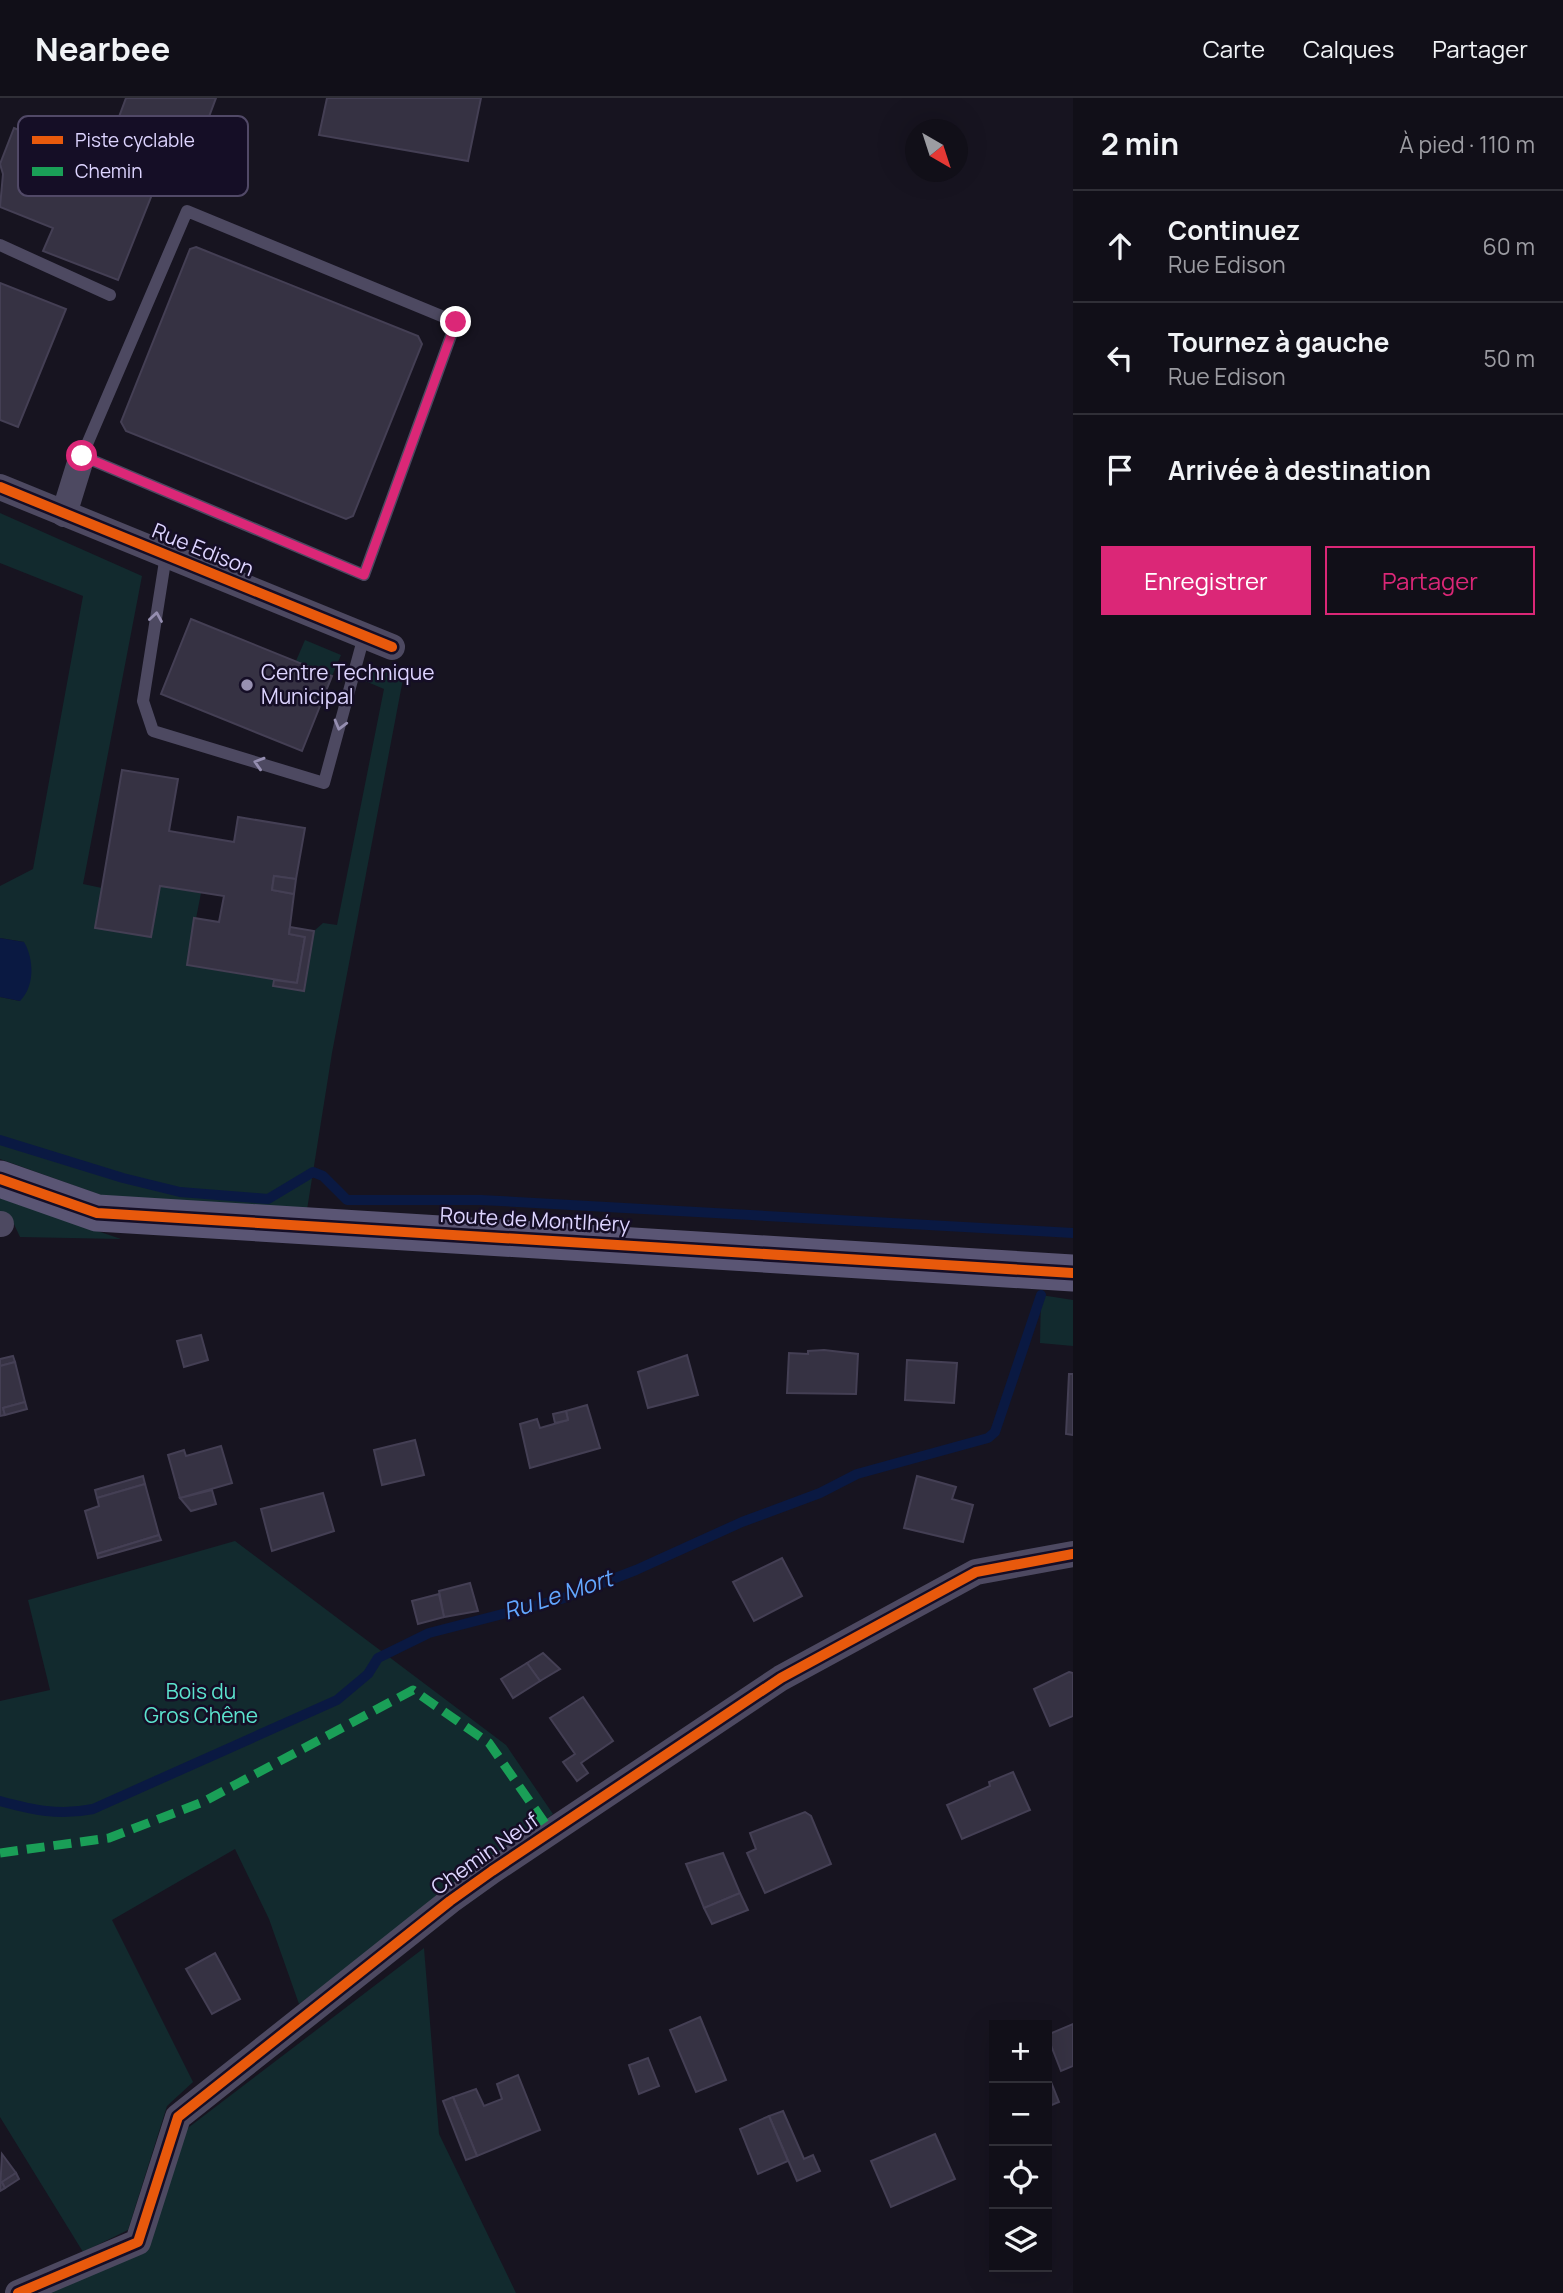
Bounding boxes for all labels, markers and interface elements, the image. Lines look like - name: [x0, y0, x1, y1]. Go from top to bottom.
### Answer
- text: Nearbee: [35, 26, 170, 71]
- text: Carte: [1203, 32, 1265, 65]
- text: Calques: [1303, 32, 1394, 65]
- text: Partager: [1432, 32, 1528, 65]
- legend: [18, 116, 248, 196]
- north arrow: [905, 119, 968, 182]
- text: 2 min: [1101, 123, 1179, 164]
- text: Piste cyclable: [75, 127, 195, 153]
- text: À pied · 110 m: [1399, 128, 1535, 160]
- text: Chemin: [75, 158, 143, 184]
- text: Continuez: [1168, 212, 1300, 248]
- icon: ahead: [1101, 227, 1139, 265]
- text: 60 m: [1483, 230, 1535, 262]
- text: Rue Edison: [1168, 248, 1286, 280]
- route end: [440, 306, 471, 337]
- text: Tournez à gauche: [1168, 324, 1389, 360]
- icon: left: [1101, 339, 1139, 377]
- text: 50 m: [1484, 342, 1535, 374]
- text: Rue Edison: [1168, 360, 1286, 392]
- route start: [66, 440, 97, 471]
- icon: arrive: [1101, 451, 1139, 489]
- text: Arrivée à destination: [1168, 452, 1431, 488]
- street label: Rue Edison: [148, 516, 258, 582]
- button: Enregistrer: [1101, 546, 1311, 615]
- button: Partager: [1325, 546, 1535, 615]
- one-way arrow: [148, 611, 163, 623]
- place label: Centre Technique Municipal: [261, 658, 435, 710]
- marker: Centre Technique Municipal: [239, 677, 255, 693]
- one-way arrow: [334, 719, 348, 731]
- one-way arrow: [253, 757, 265, 772]
- street label: Route de Montlhéry: [439, 1200, 631, 1238]
- water label: Ru Le Mort: [499, 1561, 619, 1627]
- park label: Bois du Gros Chêne: [144, 1677, 258, 1729]
- street label: Chemin Neuf: [425, 1805, 544, 1901]
- map controls: [989, 2020, 1052, 2272]
- button: +: [989, 2020, 1052, 2083]
- button: −: [989, 2083, 1052, 2146]
- button: locate: [989, 2146, 1052, 2209]
- button: layers: [989, 2209, 1052, 2272]

